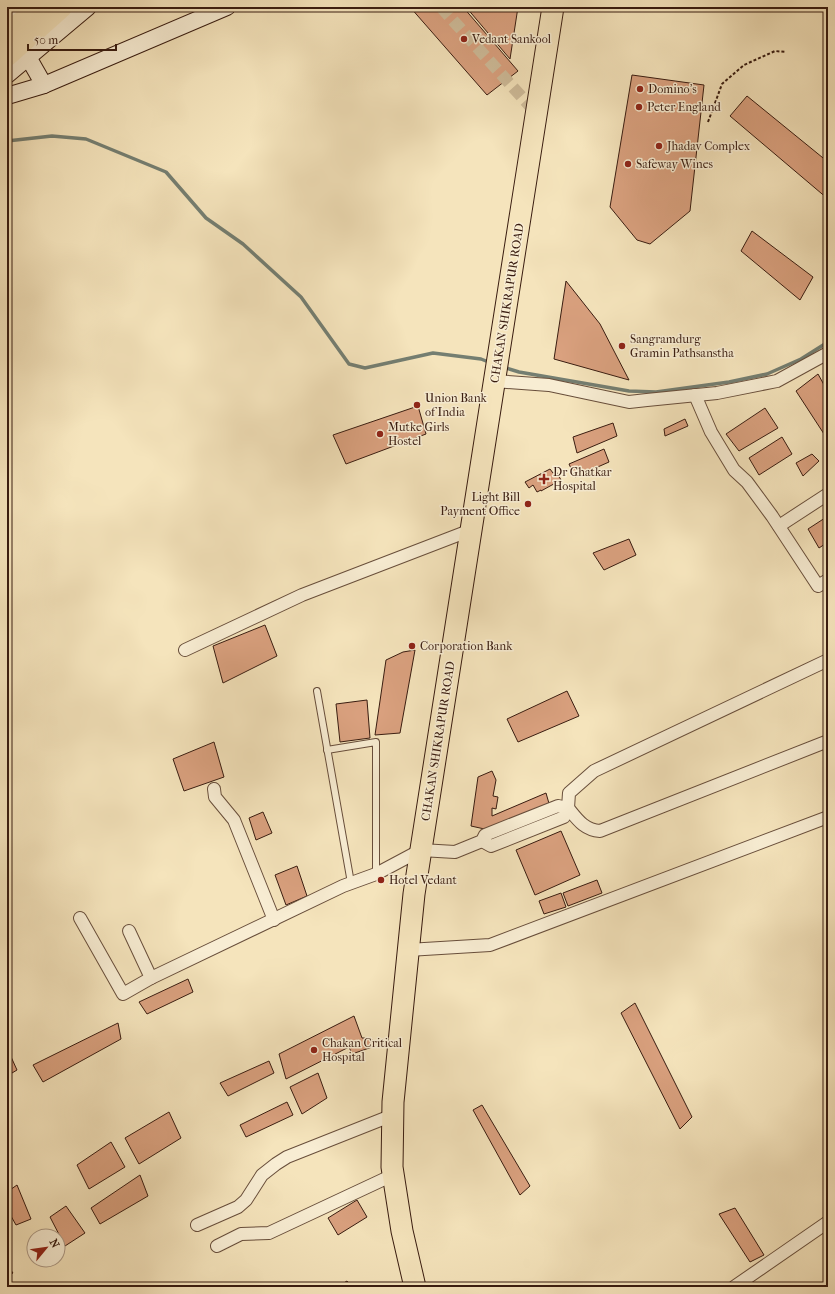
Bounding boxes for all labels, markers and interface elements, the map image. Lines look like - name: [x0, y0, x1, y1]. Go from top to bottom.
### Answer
- scale bar: [28, 26, 116, 52]
- place label: Vedant Sankool: [471, 32, 552, 46]
- text: 50 m: [34, 33, 58, 47]
- marker: Vedant Sankool: [459, 34, 469, 44]
- place label: Domino's: [648, 82, 697, 96]
- marker: Domino's: [635, 84, 645, 94]
- place label: Peter England: [647, 100, 721, 114]
- marker: Peter England: [634, 102, 644, 112]
- place label: Jhadav Complex: [666, 139, 751, 153]
- marker: Jhadav Complex: [654, 141, 664, 151]
- place label: Safeway Wines: [636, 157, 714, 171]
- marker: Safeway Wines: [623, 159, 633, 169]
- street label: CHAKAN SHIKRAPUR ROAD: [487, 222, 527, 384]
- place label: Sangramdurg Gramin Pathsanstha: [630, 332, 734, 360]
- marker: Sangramdurg Gramin Pathsanstha: [617, 341, 627, 351]
- place label: Union Bank of India: [425, 391, 488, 419]
- marker: Union Bank of India: [412, 400, 422, 410]
- place label: Mutke Girls Hostel: [388, 420, 450, 448]
- marker: Mutke Girls Hostel: [375, 429, 385, 439]
- place label: Dr Ghatkar Hospital: [553, 465, 613, 493]
- marker: Dr Ghatkar Hospital: [538, 473, 550, 485]
- place label: Light Bill Payment Office: [440, 490, 521, 518]
- marker: Light Bill Payment Office: [523, 499, 533, 509]
- place label: Corporation Bank: [420, 639, 513, 653]
- marker: Corporation Bank: [407, 641, 417, 651]
- street label: CHAKAN SHIKRAPUR ROAD: [418, 660, 458, 822]
- place label: Hotel Vedant: [389, 873, 457, 887]
- marker: Hotel Vedant: [376, 875, 386, 885]
- place label: Chakan Critical Hospital: [322, 1036, 403, 1064]
- marker: Chakan Critical Hospital: [309, 1045, 319, 1055]
- north arrow: [26, 1228, 66, 1268]
- text: N: [47, 1237, 62, 1251]

